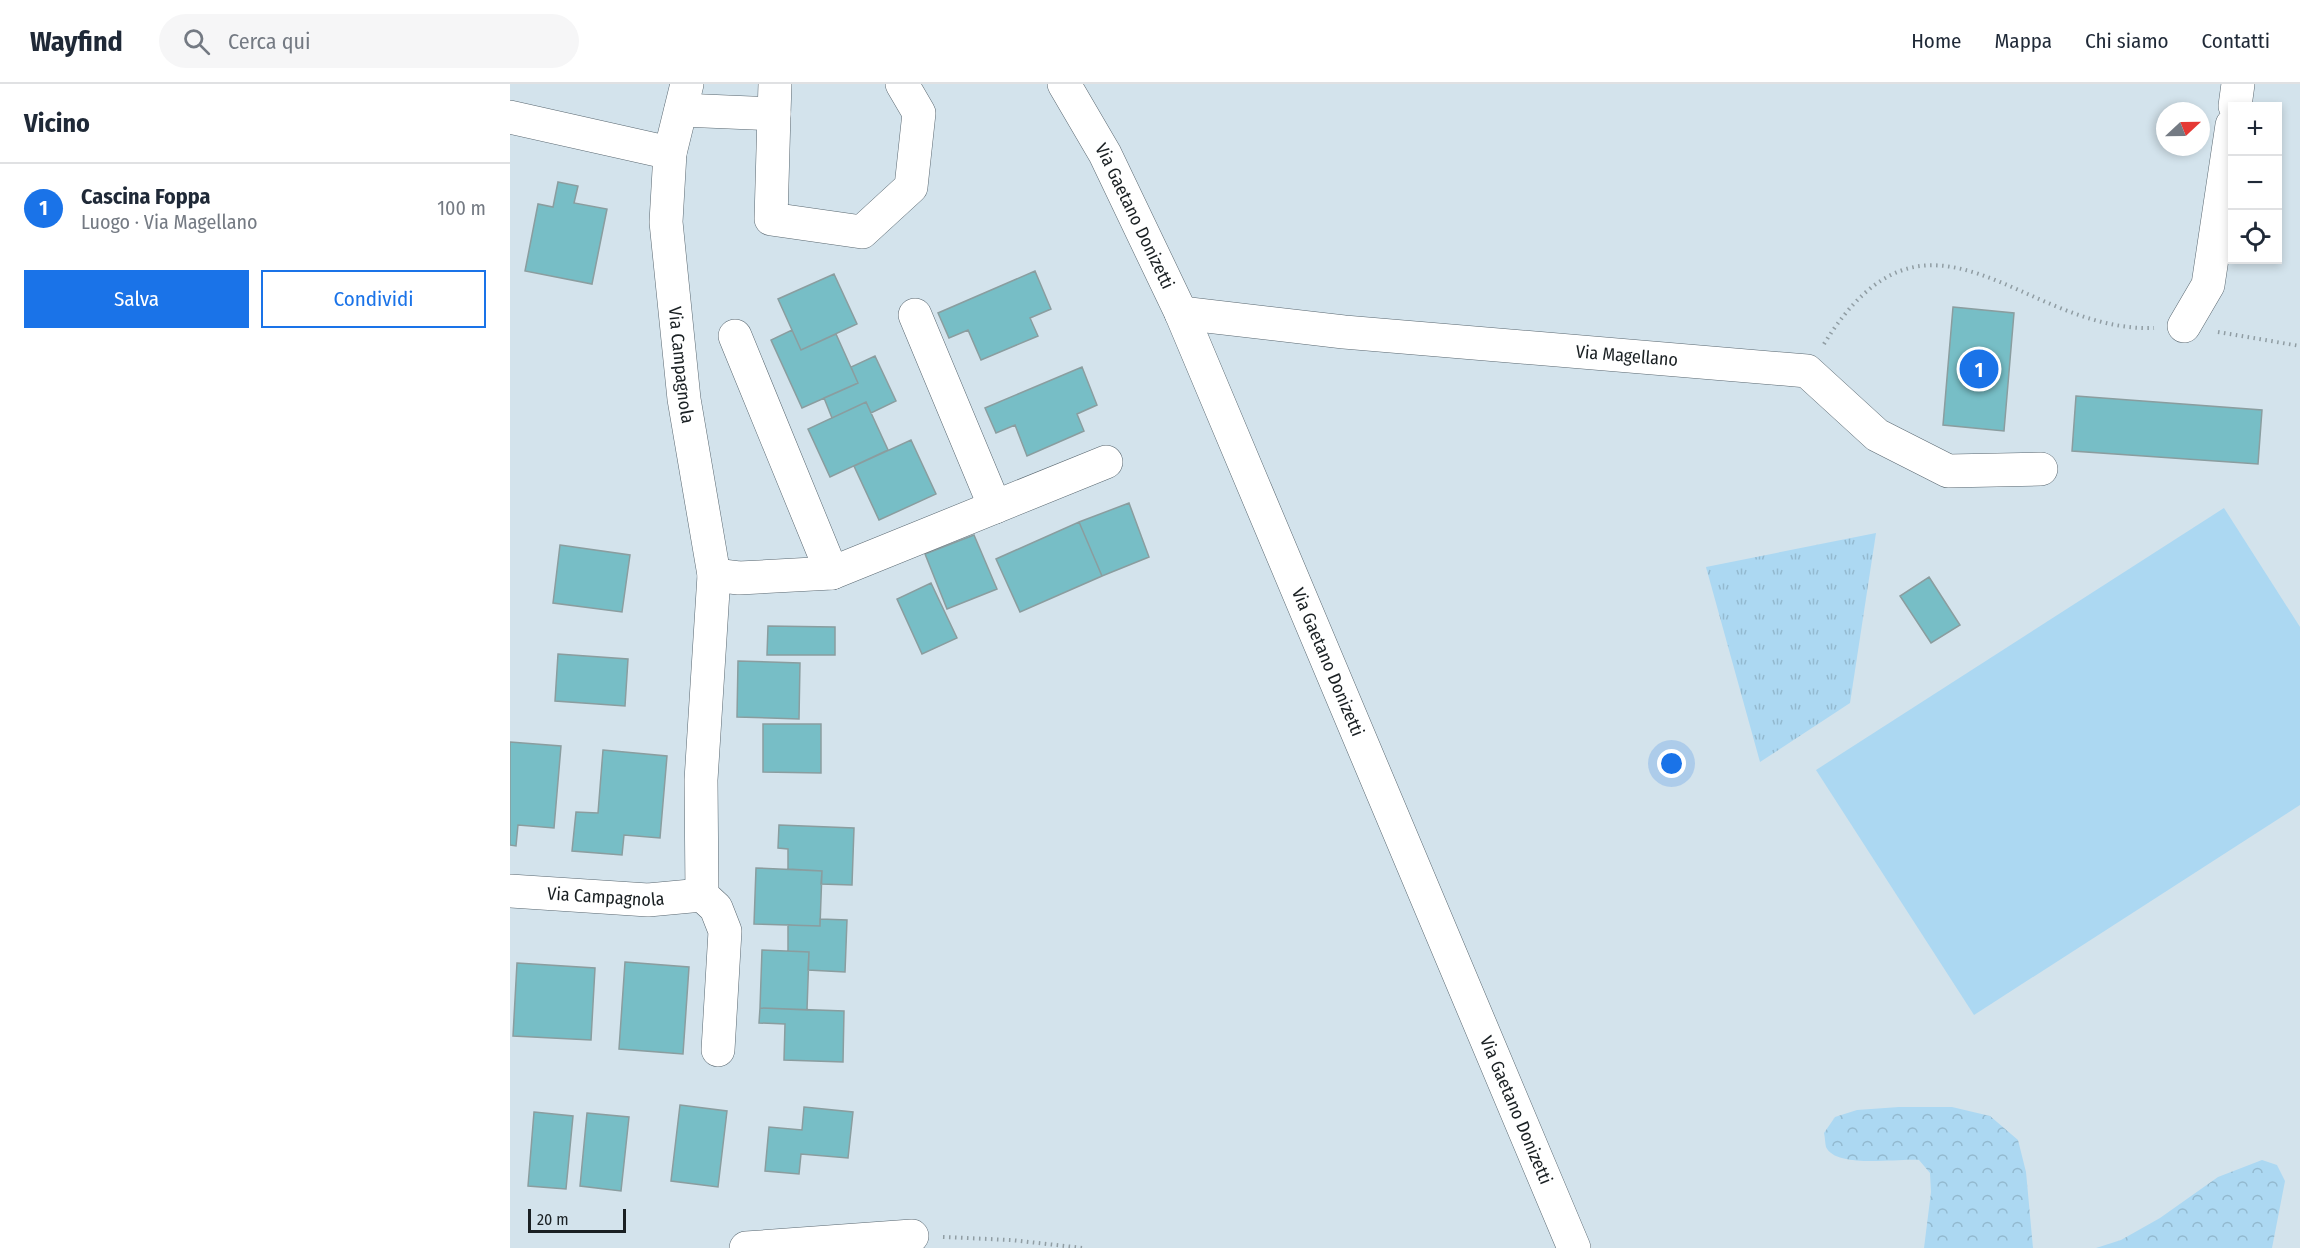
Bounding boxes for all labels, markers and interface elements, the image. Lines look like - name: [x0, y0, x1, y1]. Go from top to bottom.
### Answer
- search box: [159, 14, 579, 68]
- text: Wayfind: [30, 25, 123, 58]
- icon: search: [180, 25, 213, 58]
- text: Cerca qui: [228, 28, 311, 55]
- text: Home: [1911, 28, 1961, 54]
- text: Mappa: [1994, 28, 2052, 54]
- text: Chi siamo: [2085, 28, 2169, 54]
- text: Contatti: [2202, 28, 2270, 54]
- north arrow: [2156, 102, 2210, 156]
- map controls: [2228, 102, 2282, 264]
- button: +: [2228, 102, 2282, 156]
- text: Vicino: [24, 108, 90, 139]
- street label: Via Gaetano Donizetti: [1090, 139, 1179, 293]
- button: −: [2228, 156, 2282, 210]
- text: Cascina Foppa: [81, 183, 210, 210]
- text: 1: [39, 196, 48, 220]
- text: 100 m: [437, 196, 486, 220]
- text: Luogo · Via Magellano: [81, 210, 258, 234]
- button: locate: [2228, 210, 2282, 264]
- button: Salva: [24, 270, 249, 328]
- button: Condividi: [261, 270, 486, 328]
- street label: Via Campagnola: [664, 306, 699, 425]
- street label: Via Magellano: [1575, 341, 1679, 371]
- pin: 1: [1960, 346, 1998, 392]
- street label: Via Gaetano Donizetti: [1287, 585, 1369, 740]
- your location: [1657, 749, 1686, 778]
- street label: Via Campagnola: [546, 882, 666, 911]
- street label: Via Gaetano Donizetti: [1475, 1033, 1557, 1188]
- scale bar: [528, 1206, 626, 1234]
- text: 20 m: [537, 1210, 568, 1229]

